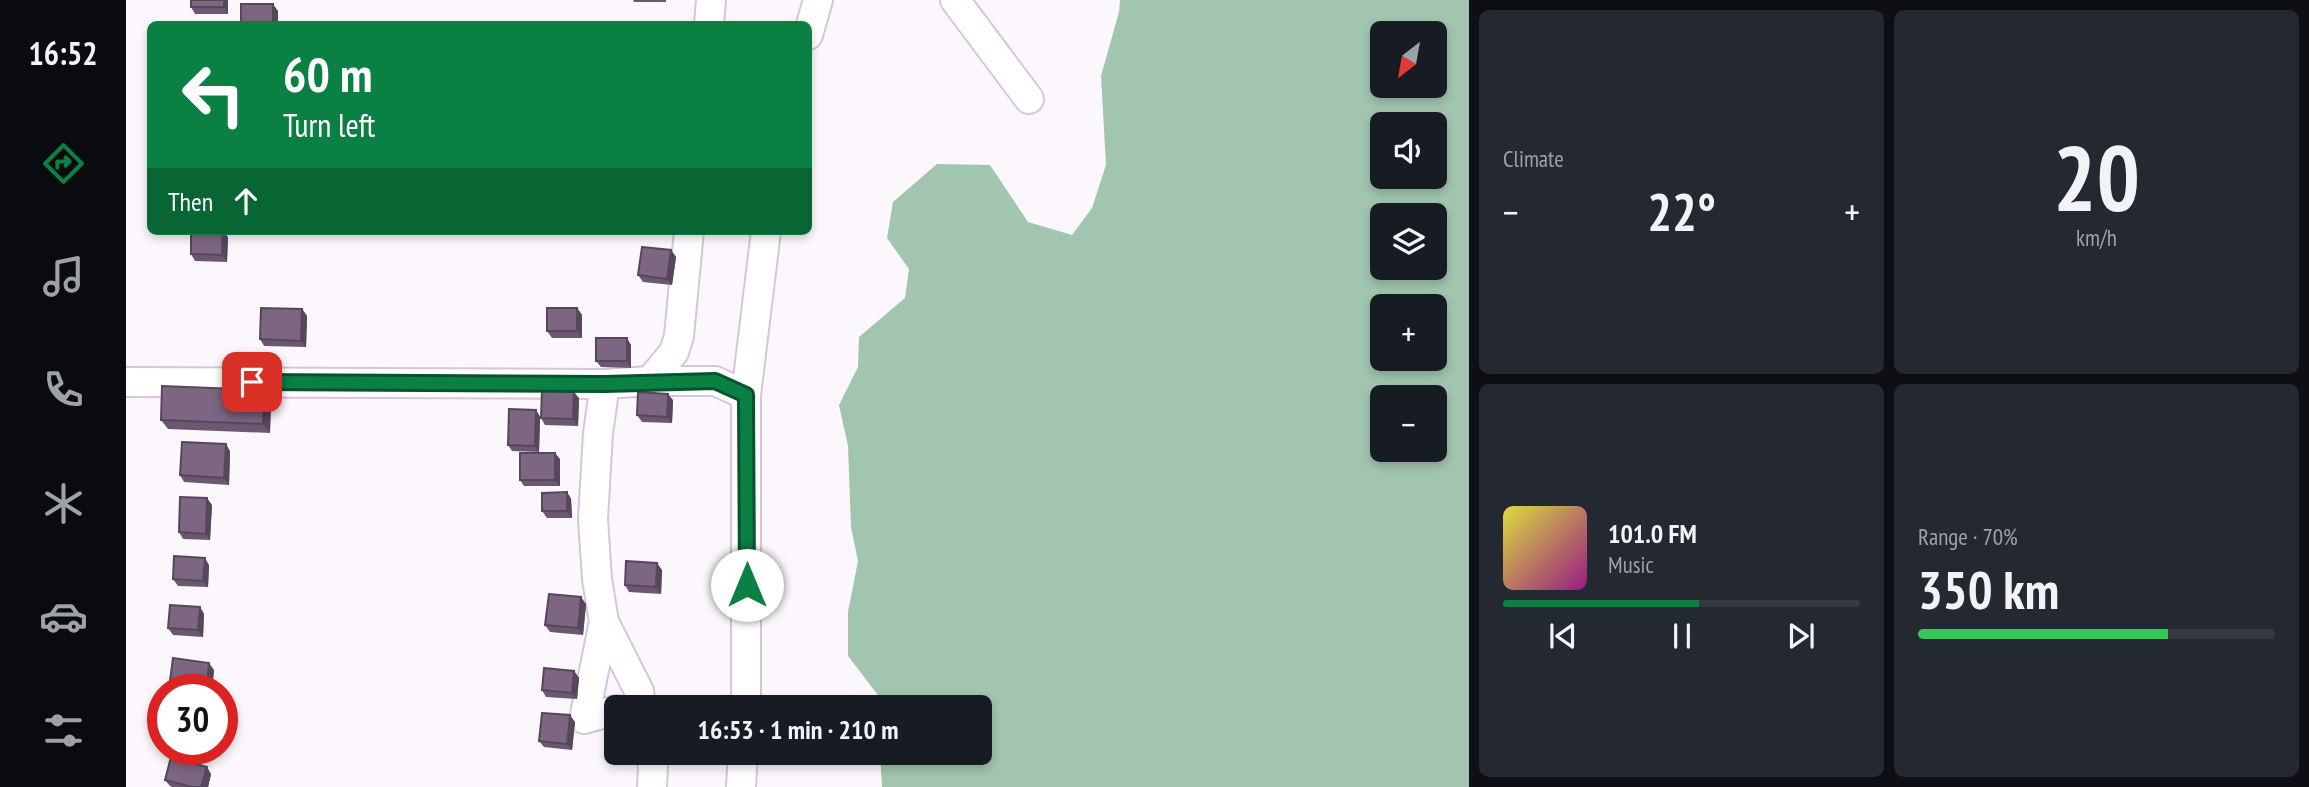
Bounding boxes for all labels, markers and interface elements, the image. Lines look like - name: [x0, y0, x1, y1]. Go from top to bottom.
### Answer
- north arrow: [1370, 21, 1447, 98]
- map controls: [1370, 21, 1447, 462]
- text: 16:52: [28, 32, 98, 74]
- text: 60 m: [283, 42, 372, 106]
- icon: left: [168, 49, 259, 140]
- text: Turn left: [283, 104, 375, 146]
- button: sound: [1370, 112, 1447, 189]
- text: 20: [2053, 118, 2140, 236]
- icon: directions: [39, 139, 88, 188]
- text: Climate: [1503, 144, 1564, 173]
- text: 22°: [1647, 178, 1716, 245]
- icon: ahead: [227, 182, 265, 220]
- text: Then: [168, 185, 213, 218]
- text: −: [1503, 187, 1519, 236]
- text: +: [1844, 187, 1860, 236]
- button: layers: [1370, 203, 1447, 280]
- text: km/h: [2076, 223, 2117, 252]
- icon: music: [39, 252, 88, 301]
- button: +: [1370, 294, 1447, 371]
- pin: [222, 352, 282, 412]
- icon: arrive: [233, 363, 271, 401]
- icon: phone: [39, 365, 88, 414]
- button: −: [1370, 385, 1447, 462]
- icon: climate: [39, 479, 88, 528]
- text: 101.0 FM: [1608, 517, 1697, 550]
- text: Range · 70%: [1918, 522, 2018, 551]
- position arrow: [710, 548, 784, 622]
- text: Music: [1608, 550, 1654, 579]
- text: 350 km: [1918, 556, 2059, 623]
- icon: car: [39, 592, 88, 641]
- icon: previous: [1544, 617, 1582, 655]
- icon: pause: [1663, 617, 1701, 655]
- icon: next: [1782, 617, 1820, 655]
- speed limit sign: 30: [147, 674, 238, 765]
- icon: filters: [39, 706, 88, 755]
- text: 16:53 · 1 min · 210 m: [698, 713, 898, 746]

